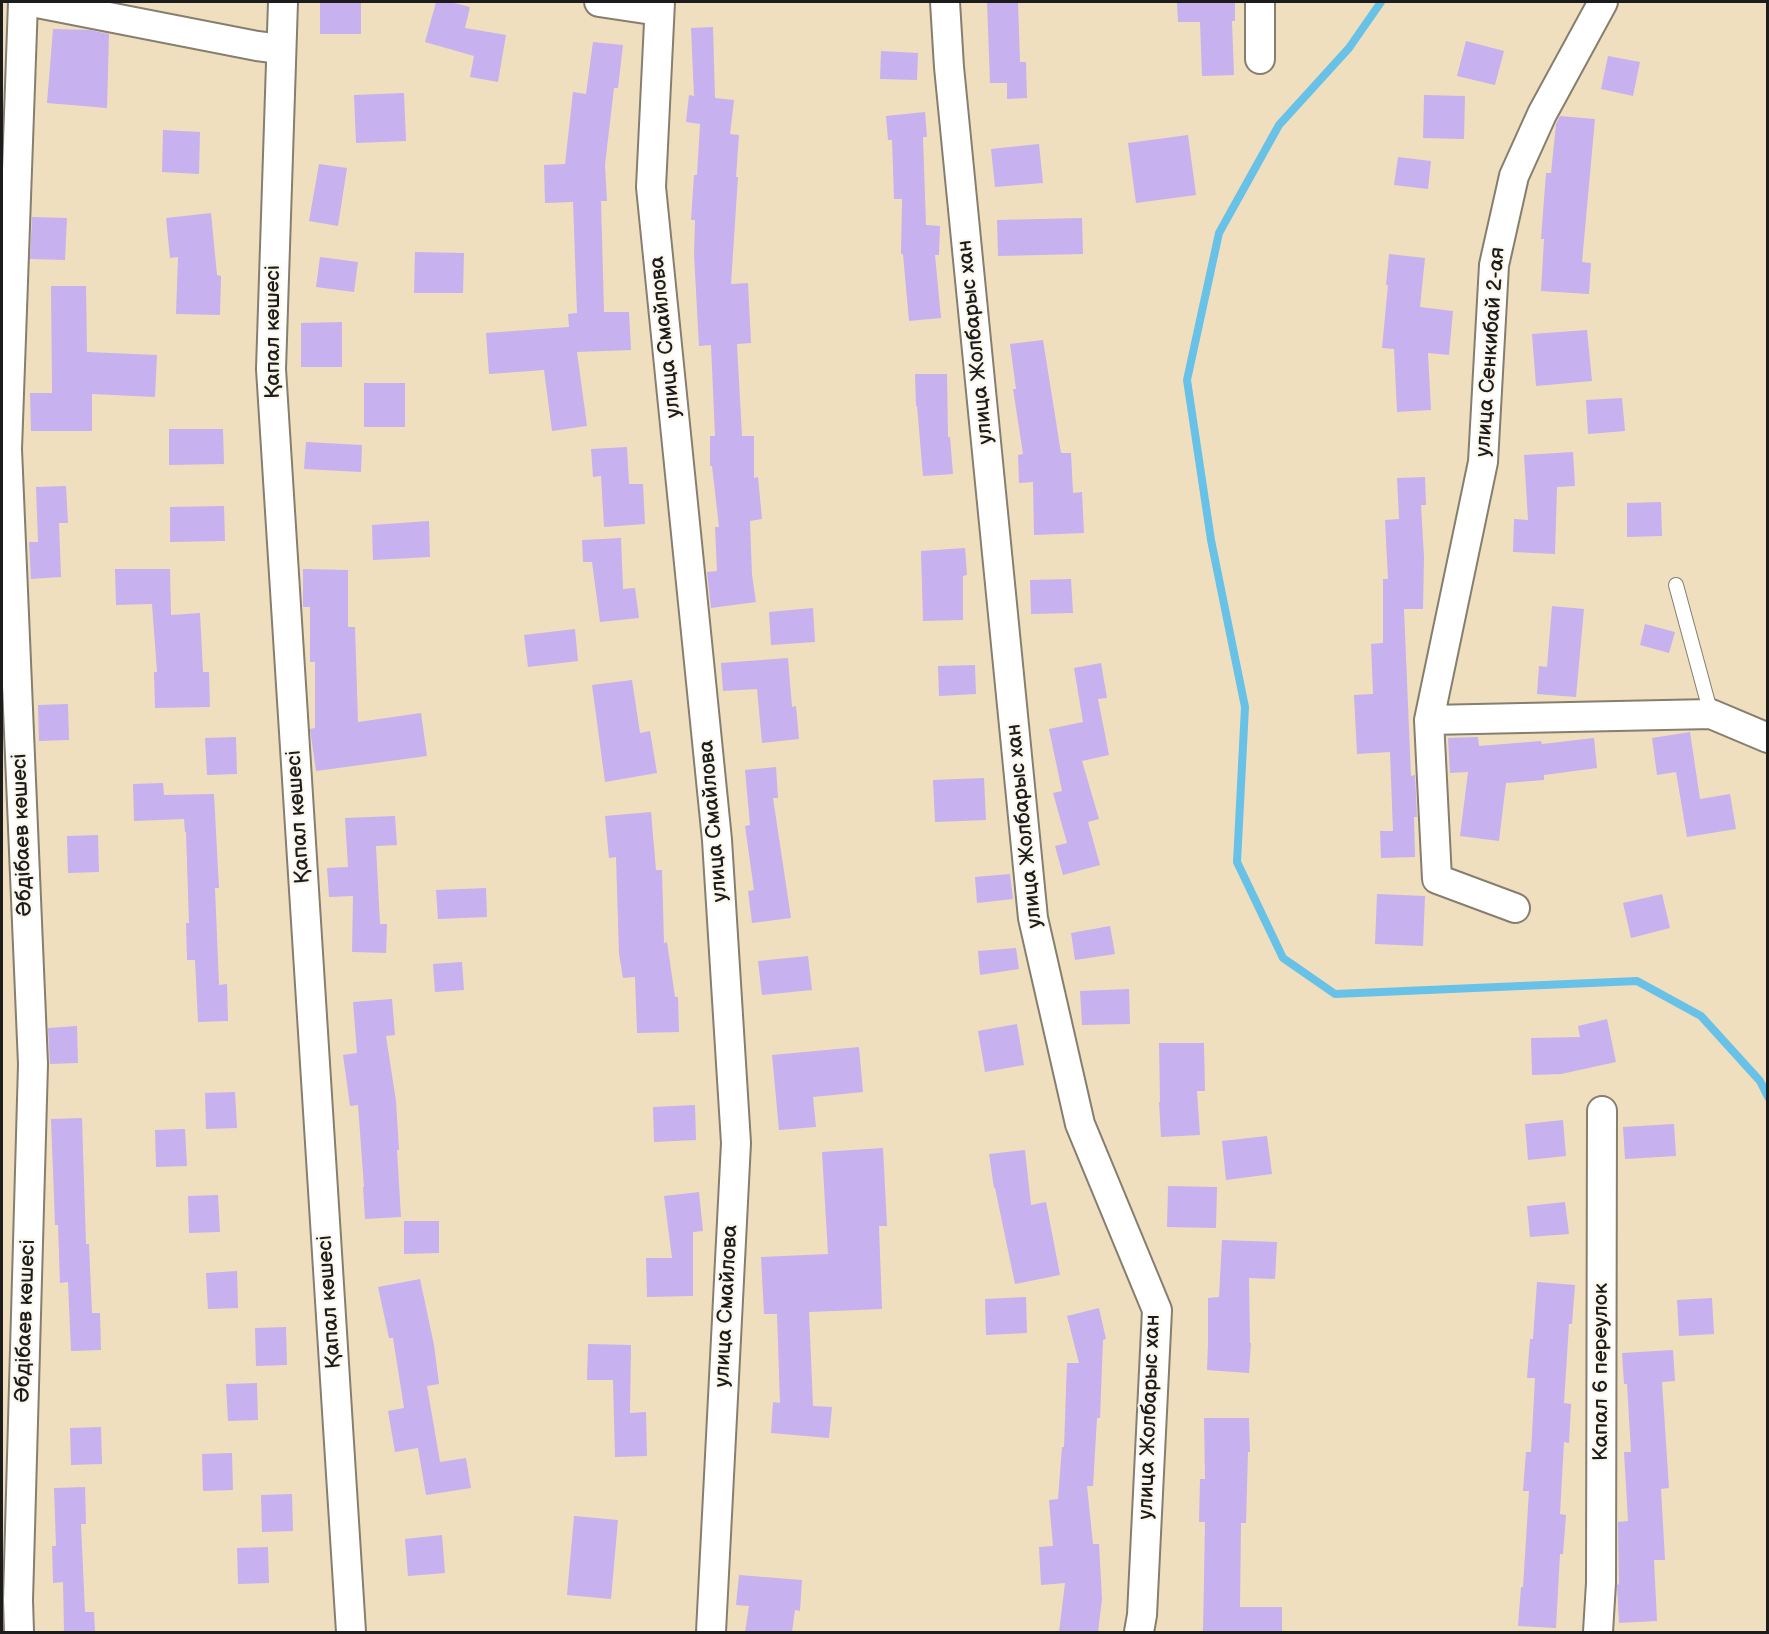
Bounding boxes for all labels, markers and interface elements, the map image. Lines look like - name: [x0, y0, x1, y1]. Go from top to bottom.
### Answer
- street label: улица Жолбарыс хан: [953, 239, 999, 445]
- street label: улица Сенкибай 2-ая: [1471, 246, 1511, 458]
- street label: улица Смайлова: [645, 255, 687, 419]
- street label: Қапал көшесі: [261, 265, 287, 399]
- street label: улица Жолбарыс хан: [1002, 723, 1048, 929]
- street label: улица Смайлова: [694, 739, 734, 903]
- street label: Қапал көшесі: [282, 749, 316, 885]
- street label: Әбдібаев көшесі: [8, 753, 38, 917]
- street label: улица Смайлова: [710, 1224, 744, 1388]
- street label: Қапал көшесі: [313, 1234, 347, 1370]
- street label: Әбдібаев көшесі: [11, 1239, 41, 1403]
- street label: Капал 6 переулок: [1589, 1283, 1615, 1461]
- street label: улица Жолбарыс хан: [1134, 1314, 1166, 1520]

